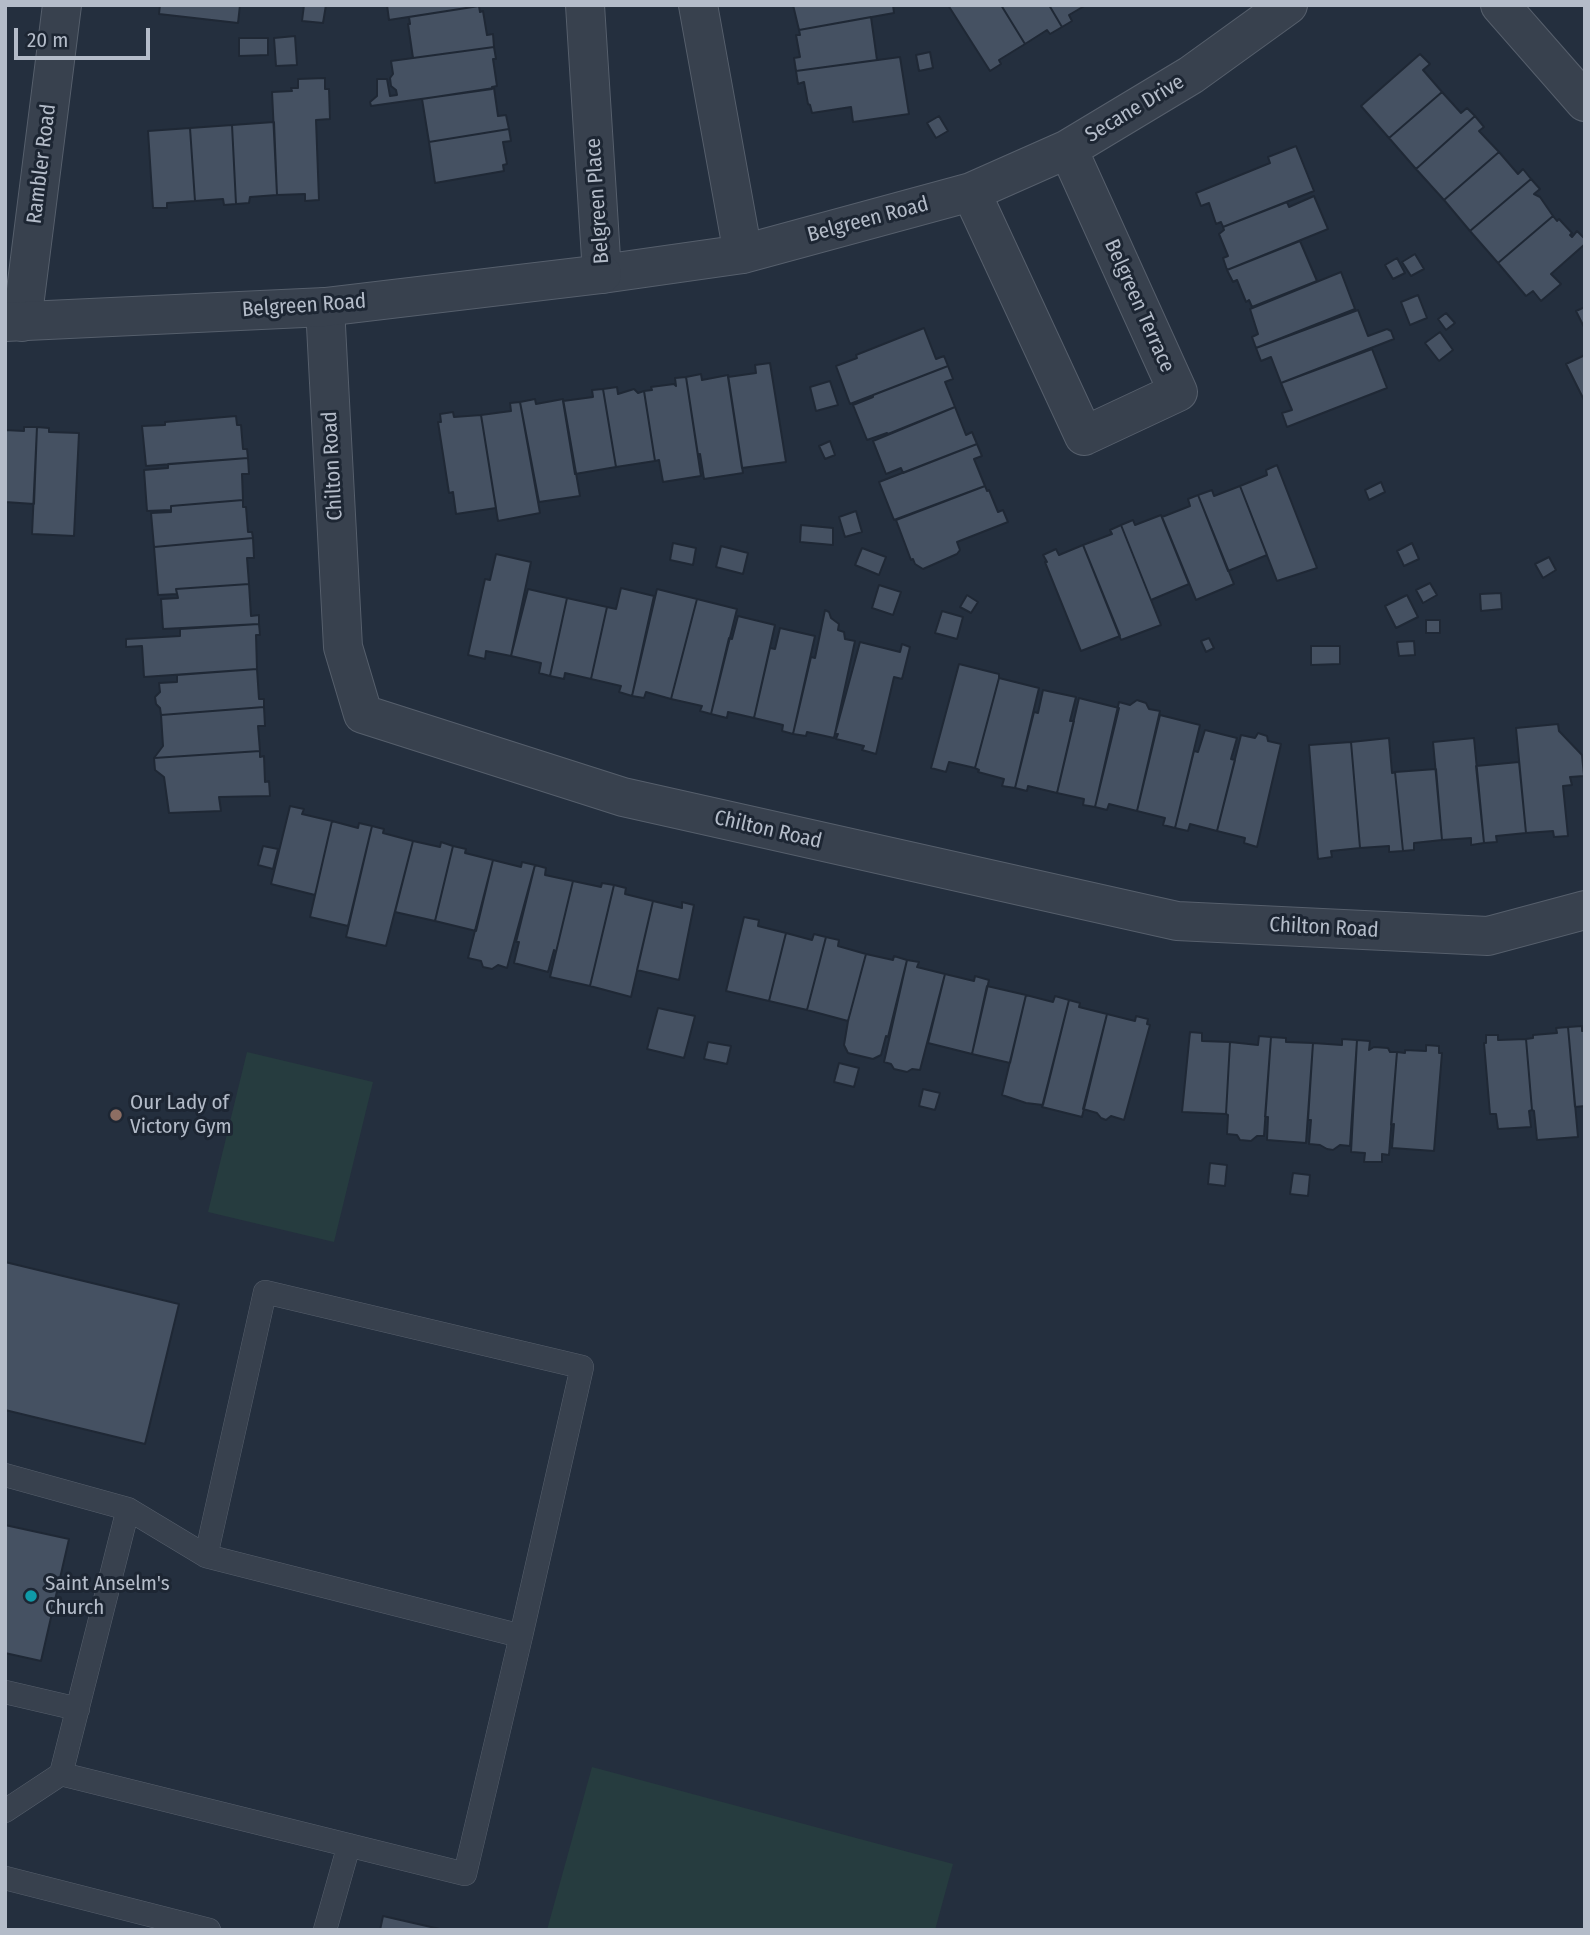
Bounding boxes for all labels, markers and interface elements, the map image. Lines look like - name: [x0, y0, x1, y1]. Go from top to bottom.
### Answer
- scale bar: [18, 14, 154, 58]
- text: 20 m: [27, 27, 68, 53]
- street label: Secane Drive: [1081, 70, 1189, 148]
- street label: Rambler Road: [22, 103, 62, 225]
- street label: Belgreen Place: [581, 137, 615, 265]
- street label: Belgreen Road: [805, 192, 931, 248]
- street label: Belgreen Terrace: [1098, 236, 1180, 376]
- street label: Belgreen Road: [241, 289, 367, 323]
- street label: Chilton Road: [318, 411, 348, 521]
- street label: Chilton Road: [712, 805, 824, 855]
- street label: Chilton Road: [1269, 913, 1379, 943]
- place label: Our Lady of Victory Gym: [130, 1090, 232, 1140]
- marker: Our Lady of Victory Gym: [108, 1107, 124, 1123]
- place label: Saint Anselm's Church: [45, 1571, 170, 1621]
- marker: Saint Anselm's Church: [23, 1588, 39, 1604]

